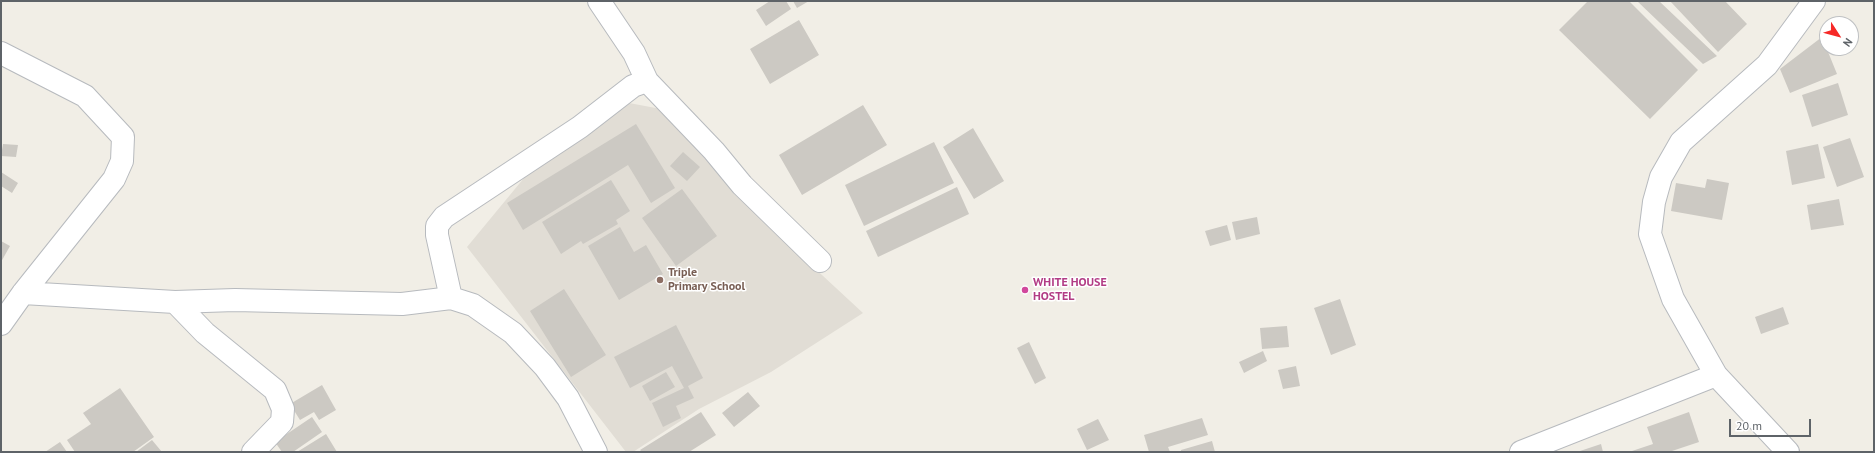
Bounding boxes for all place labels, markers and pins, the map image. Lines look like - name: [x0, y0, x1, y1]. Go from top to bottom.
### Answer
- place label: Triple Primary School: [668, 266, 745, 294]
- marker: Triple Primary School: [655, 275, 665, 285]
- place label: WHITE HOUSE HOSTEL: [1033, 276, 1107, 304]
- marker: WHITE HOUSE HOSTEL: [1020, 285, 1030, 295]

